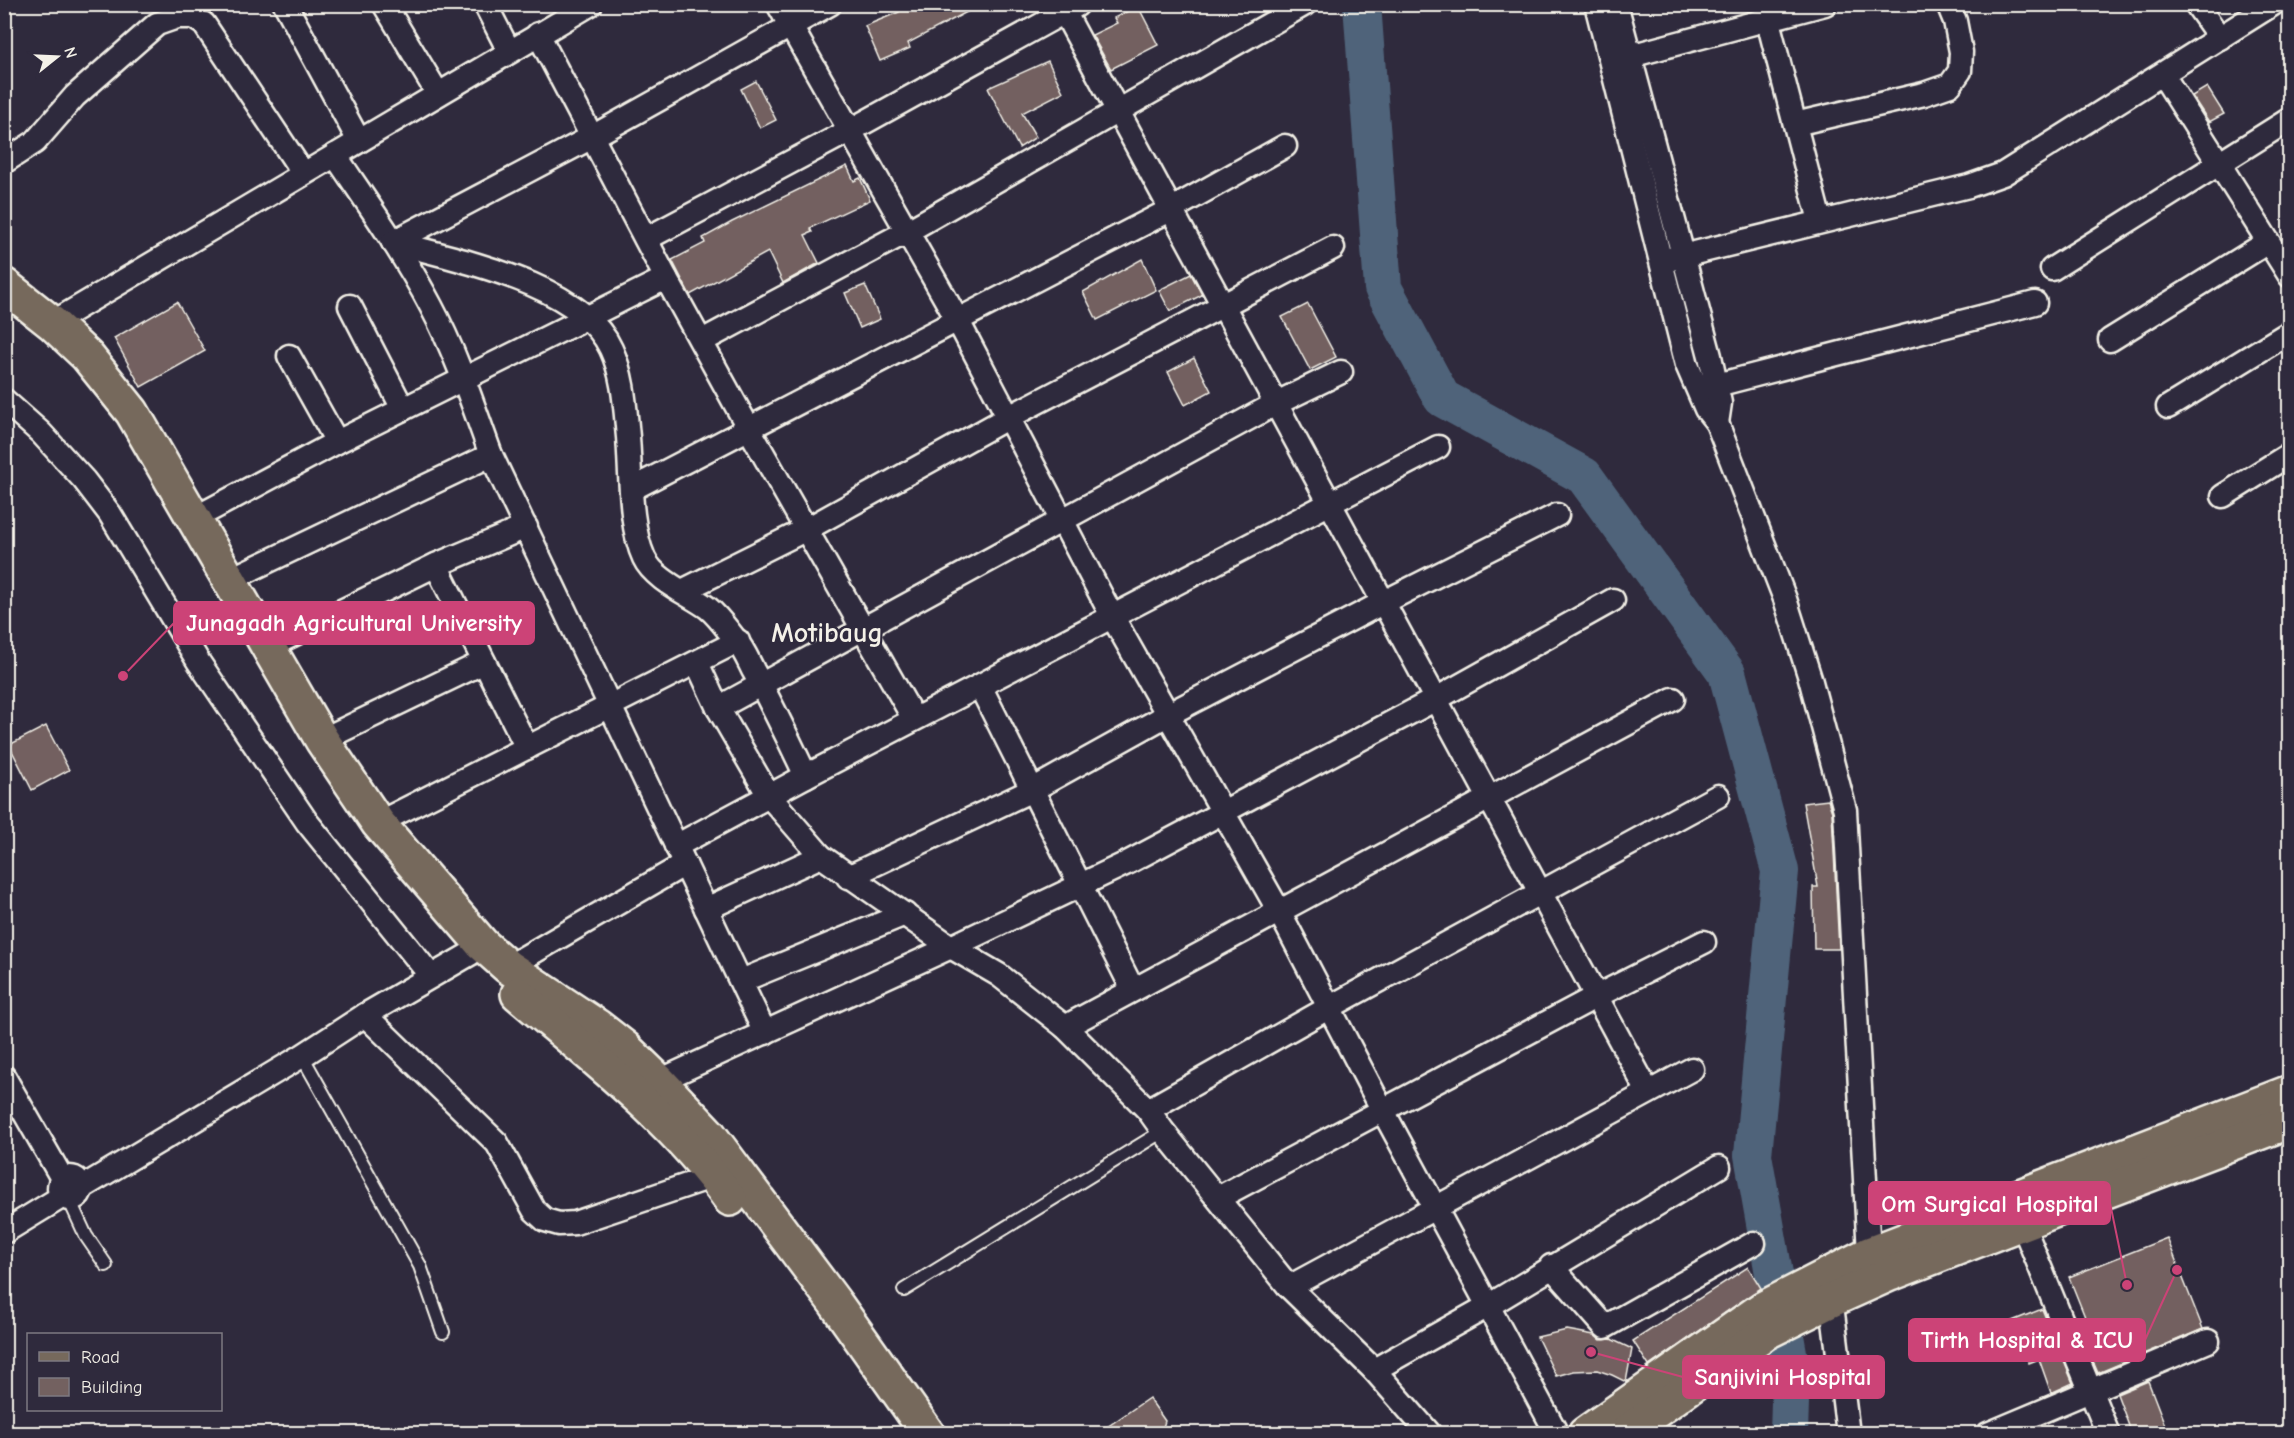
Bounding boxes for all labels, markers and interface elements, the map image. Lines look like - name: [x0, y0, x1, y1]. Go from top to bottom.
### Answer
- north arrow: [27, 27, 87, 87]
- text: N: [60, 45, 80, 60]
- callout: Junagadh Agricultural University: [174, 602, 534, 644]
- text: Junagadh Agricultural University: [186, 609, 522, 637]
- district label: Motibaug: [771, 617, 883, 649]
- callout: Om Surgical Hospital: [1869, 1182, 2110, 1224]
- text: Om Surgical Hospital: [1881, 1190, 2099, 1218]
- callout: Tirth Hospital & ICU: [1909, 1319, 2145, 1361]
- text: Tirth Hospital & ICU: [1921, 1326, 2133, 1354]
- legend: [27, 1333, 222, 1411]
- text: Road: [81, 1347, 120, 1368]
- callout: Sanjivini Hospital: [1683, 1356, 1884, 1398]
- text: Sanjivini Hospital: [1694, 1363, 1872, 1391]
- text: Building: [81, 1377, 143, 1398]

